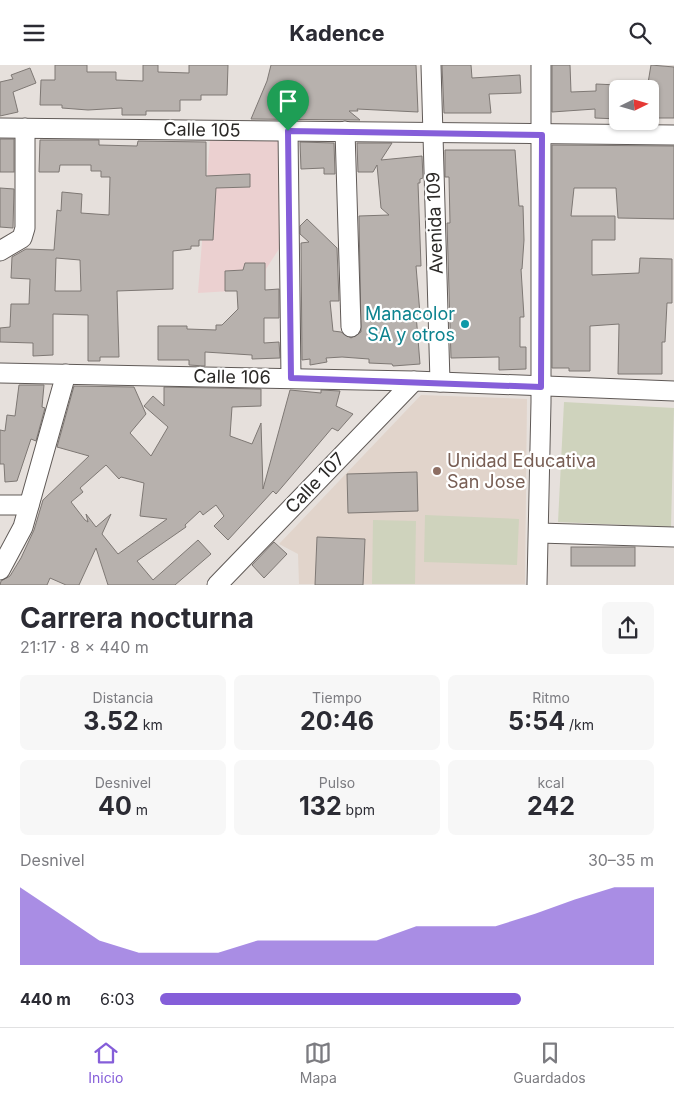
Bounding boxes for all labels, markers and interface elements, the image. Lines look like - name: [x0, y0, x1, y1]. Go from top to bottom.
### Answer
- icon: menu: [20, 19, 48, 47]
- icon: search: [626, 19, 654, 47]
- text: Kadence: [289, 20, 385, 46]
- pin: [267, 80, 309, 131]
- north arrow: [609, 80, 659, 130]
- map controls: [609, 80, 659, 130]
- icon: arrive: [274, 87, 302, 115]
- street label: Calle 105: [163, 118, 241, 141]
- street label: Avenida 109: [422, 171, 447, 275]
- place label: Manacolor SA y otros: [365, 303, 455, 345]
- marker: Manacolor SA y otros: [459, 318, 471, 330]
- street label: Calle 106: [193, 365, 271, 388]
- street label: Calle 107: [281, 448, 349, 517]
- place label: Unidad Educativa San Jose: [447, 450, 596, 492]
- marker: Unidad Educativa San Jose: [431, 465, 443, 477]
- text: Carrera nocturna: [20, 601, 254, 635]
- button: share: [602, 602, 654, 654]
- text: 21:17 · 8 × 440 m: [20, 637, 149, 657]
- text: Distancia: [93, 689, 153, 706]
- text: Tiempo: [312, 689, 362, 706]
- text: Ritmo: [532, 689, 570, 706]
- text: 3.52: [83, 706, 139, 736]
- text: 20:46: [300, 706, 374, 736]
- text: 5:54: [508, 706, 565, 736]
- text: km: [139, 716, 163, 733]
- text: /km: [565, 716, 594, 733]
- text: Desnivel: [95, 774, 151, 791]
- text: Pulso: [319, 774, 355, 791]
- text: kcal: [538, 774, 564, 791]
- text: 40: [98, 791, 132, 821]
- text: 132: [299, 791, 342, 821]
- text: 242: [527, 791, 575, 821]
- text: m: [132, 801, 148, 818]
- text: bpm: [342, 801, 375, 818]
- text: Desnivel: [20, 850, 85, 870]
- text: 30–35 m: [588, 850, 654, 870]
- text: 440 m: [20, 989, 71, 1009]
- text: 6:03: [100, 989, 135, 1009]
- tab: Inicio: [88, 1039, 123, 1086]
- tab: Mapa: [300, 1039, 337, 1086]
- tab: Guardados: [513, 1039, 586, 1086]

